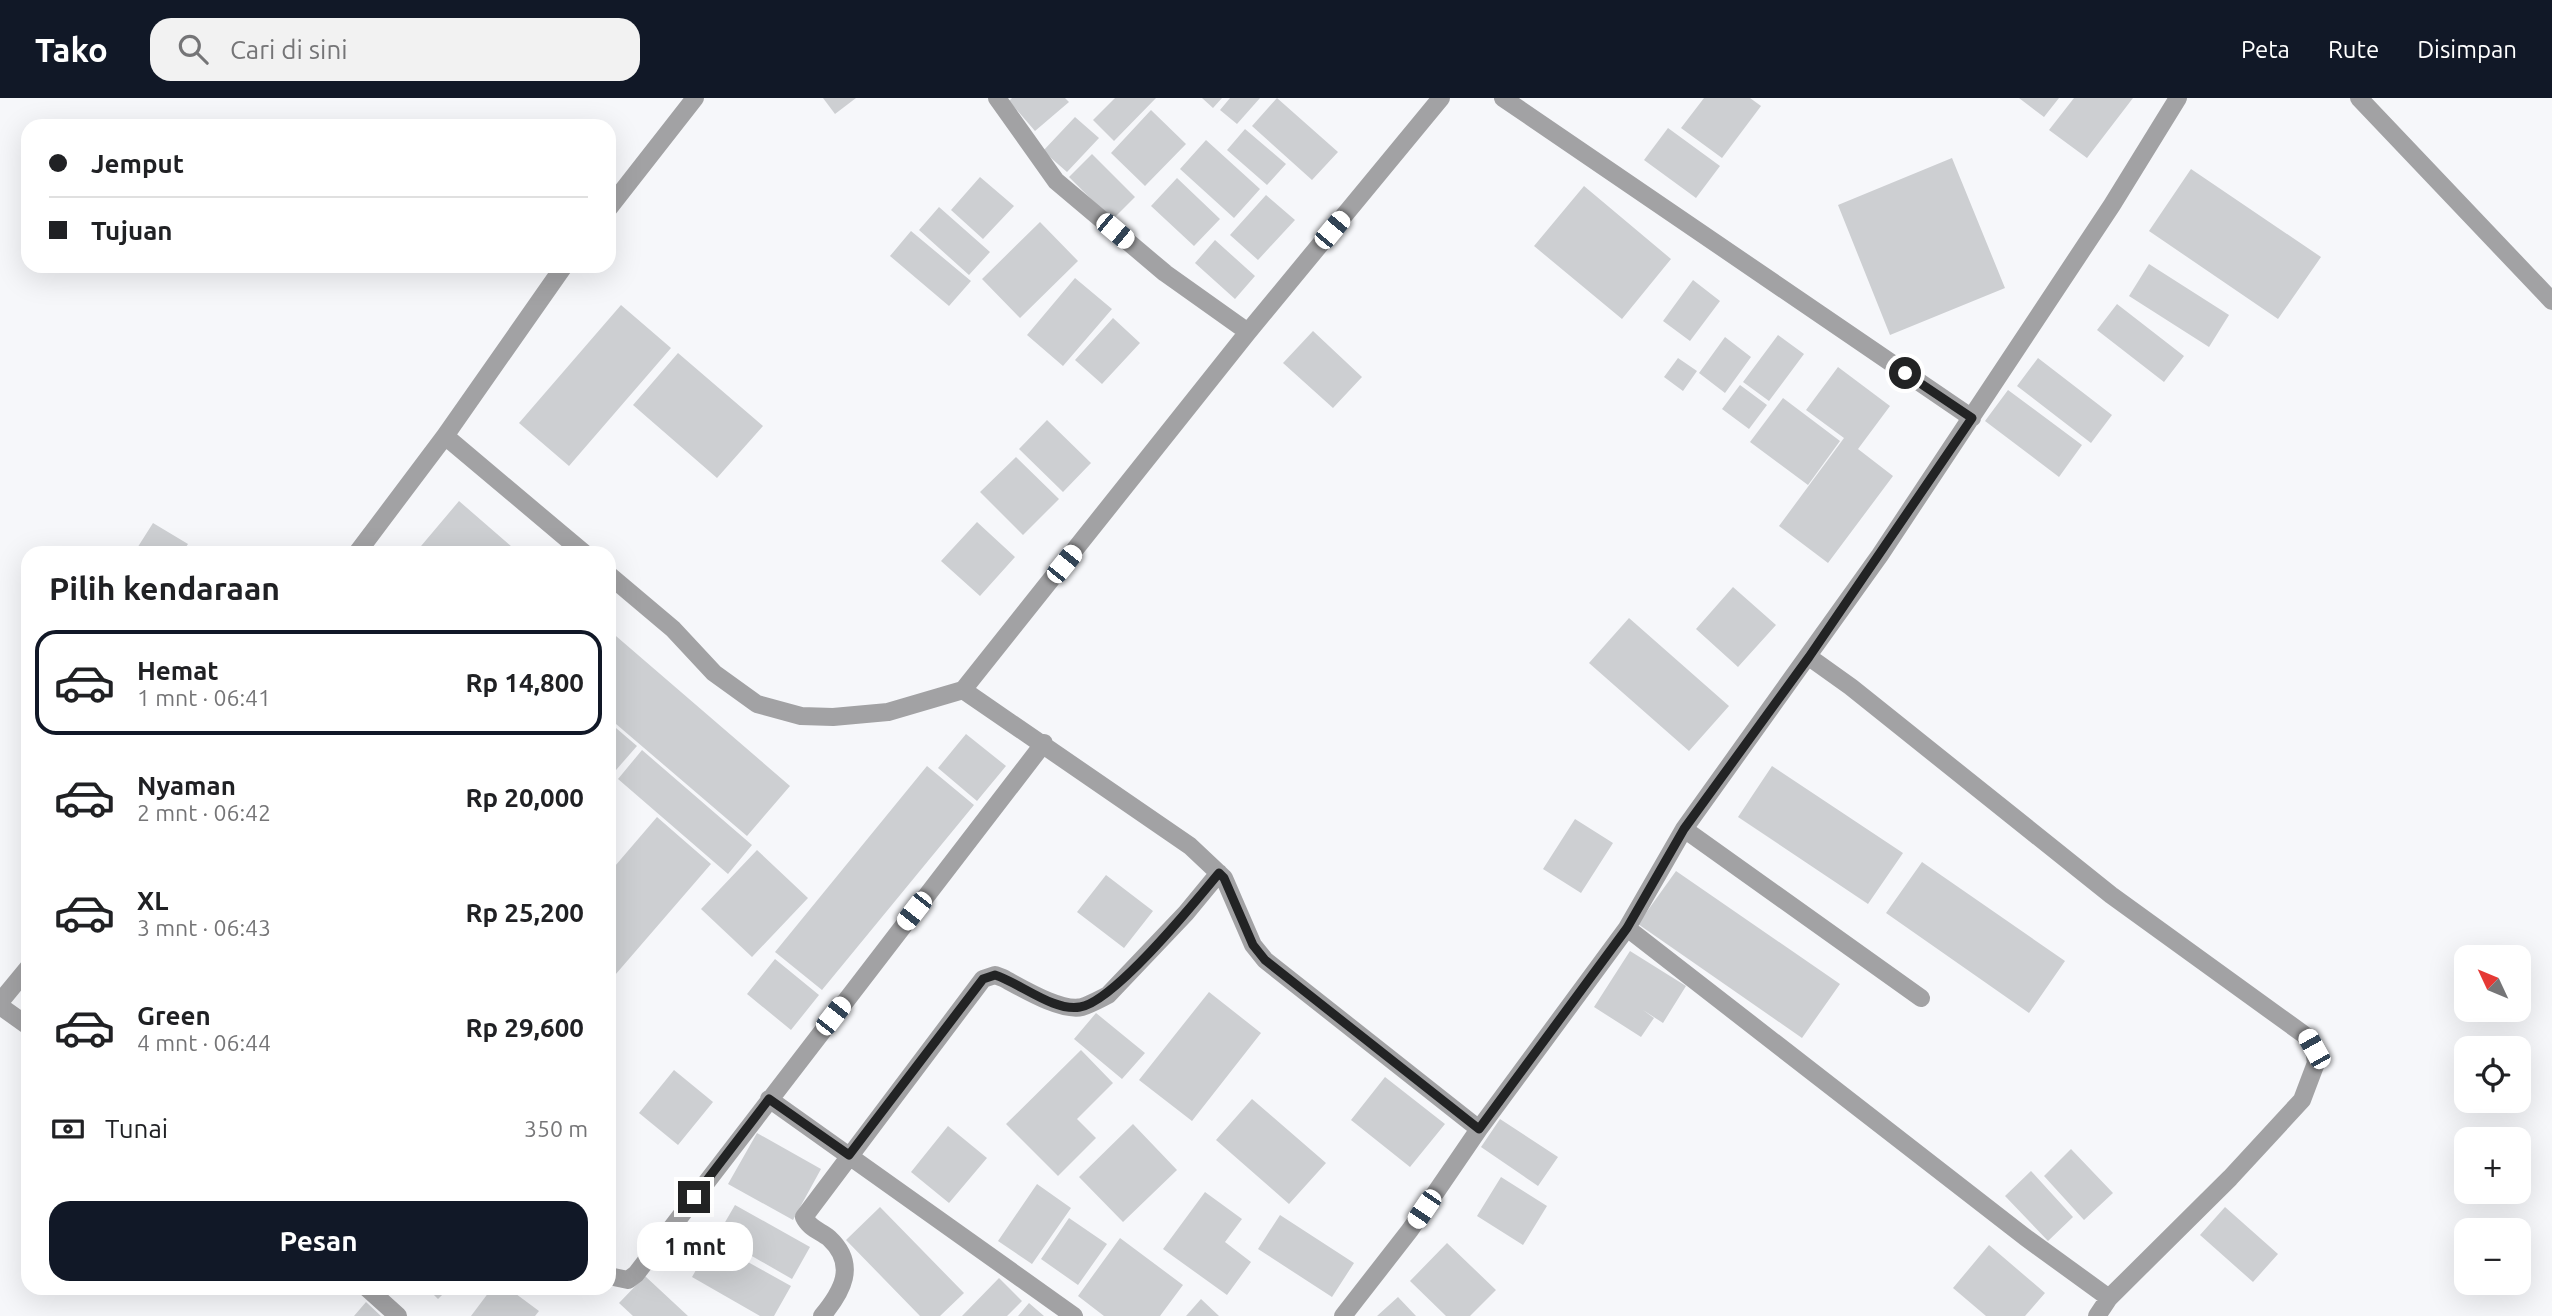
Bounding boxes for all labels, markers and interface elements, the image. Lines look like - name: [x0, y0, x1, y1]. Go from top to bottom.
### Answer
- search box: [150, 18, 640, 81]
- icon: search: [174, 30, 212, 68]
- text: Tako: [35, 31, 108, 68]
- text: Cari di sini: [230, 35, 348, 64]
- text: Peta: [2241, 36, 2290, 63]
- text: Rute: [2328, 36, 2379, 63]
- text: Disimpan: [2417, 36, 2517, 63]
- text: Jemput: [91, 149, 184, 178]
- car: [1311, 207, 1354, 253]
- car: [1093, 209, 1138, 253]
- text: Tujuan: [91, 216, 172, 245]
- route start: [1889, 357, 1921, 389]
- car: [1043, 541, 1086, 587]
- text: Pilih kendaraan: [49, 570, 280, 606]
- icon: car: [53, 651, 116, 714]
- text: Hemat: [137, 656, 219, 685]
- text: Rp 14,800: [465, 668, 584, 697]
- text: 1 mnt · 06:41: [137, 685, 271, 710]
- icon: car: [53, 766, 116, 829]
- text: Nyaman: [137, 771, 236, 800]
- text: Rp 20,000: [465, 783, 584, 812]
- text: 2 mnt · 06:42: [137, 800, 271, 825]
- icon: car: [53, 881, 116, 944]
- text: XL: [137, 886, 168, 915]
- car: [893, 888, 936, 934]
- text: Rp 25,200: [465, 898, 584, 927]
- text: 3 mnt · 06:43: [137, 915, 271, 940]
- north arrow: [2454, 945, 2530, 1022]
- map controls: [2454, 945, 2531, 1295]
- car: [812, 993, 855, 1039]
- icon: car: [53, 996, 116, 1059]
- text: Green: [137, 1001, 211, 1030]
- text: Rp 29,600: [465, 1013, 584, 1042]
- car: [2295, 1026, 2334, 1072]
- text: 4 mnt · 06:44: [137, 1030, 271, 1055]
- button: locate: [2454, 1036, 2531, 1113]
- icon: cash: [49, 1110, 87, 1148]
- text: Tunai: [105, 1114, 168, 1143]
- text: 350 m: [524, 1116, 588, 1141]
- button: +: [2454, 1127, 2531, 1204]
- route end: [678, 1181, 710, 1213]
- car: [1404, 1186, 1445, 1232]
- button: Pesan: [49, 1201, 588, 1281]
- button: −: [2454, 1218, 2531, 1295]
- callout: 1 mnt: [636, 1222, 752, 1270]
- text: 1 mnt: [664, 1234, 726, 1259]

